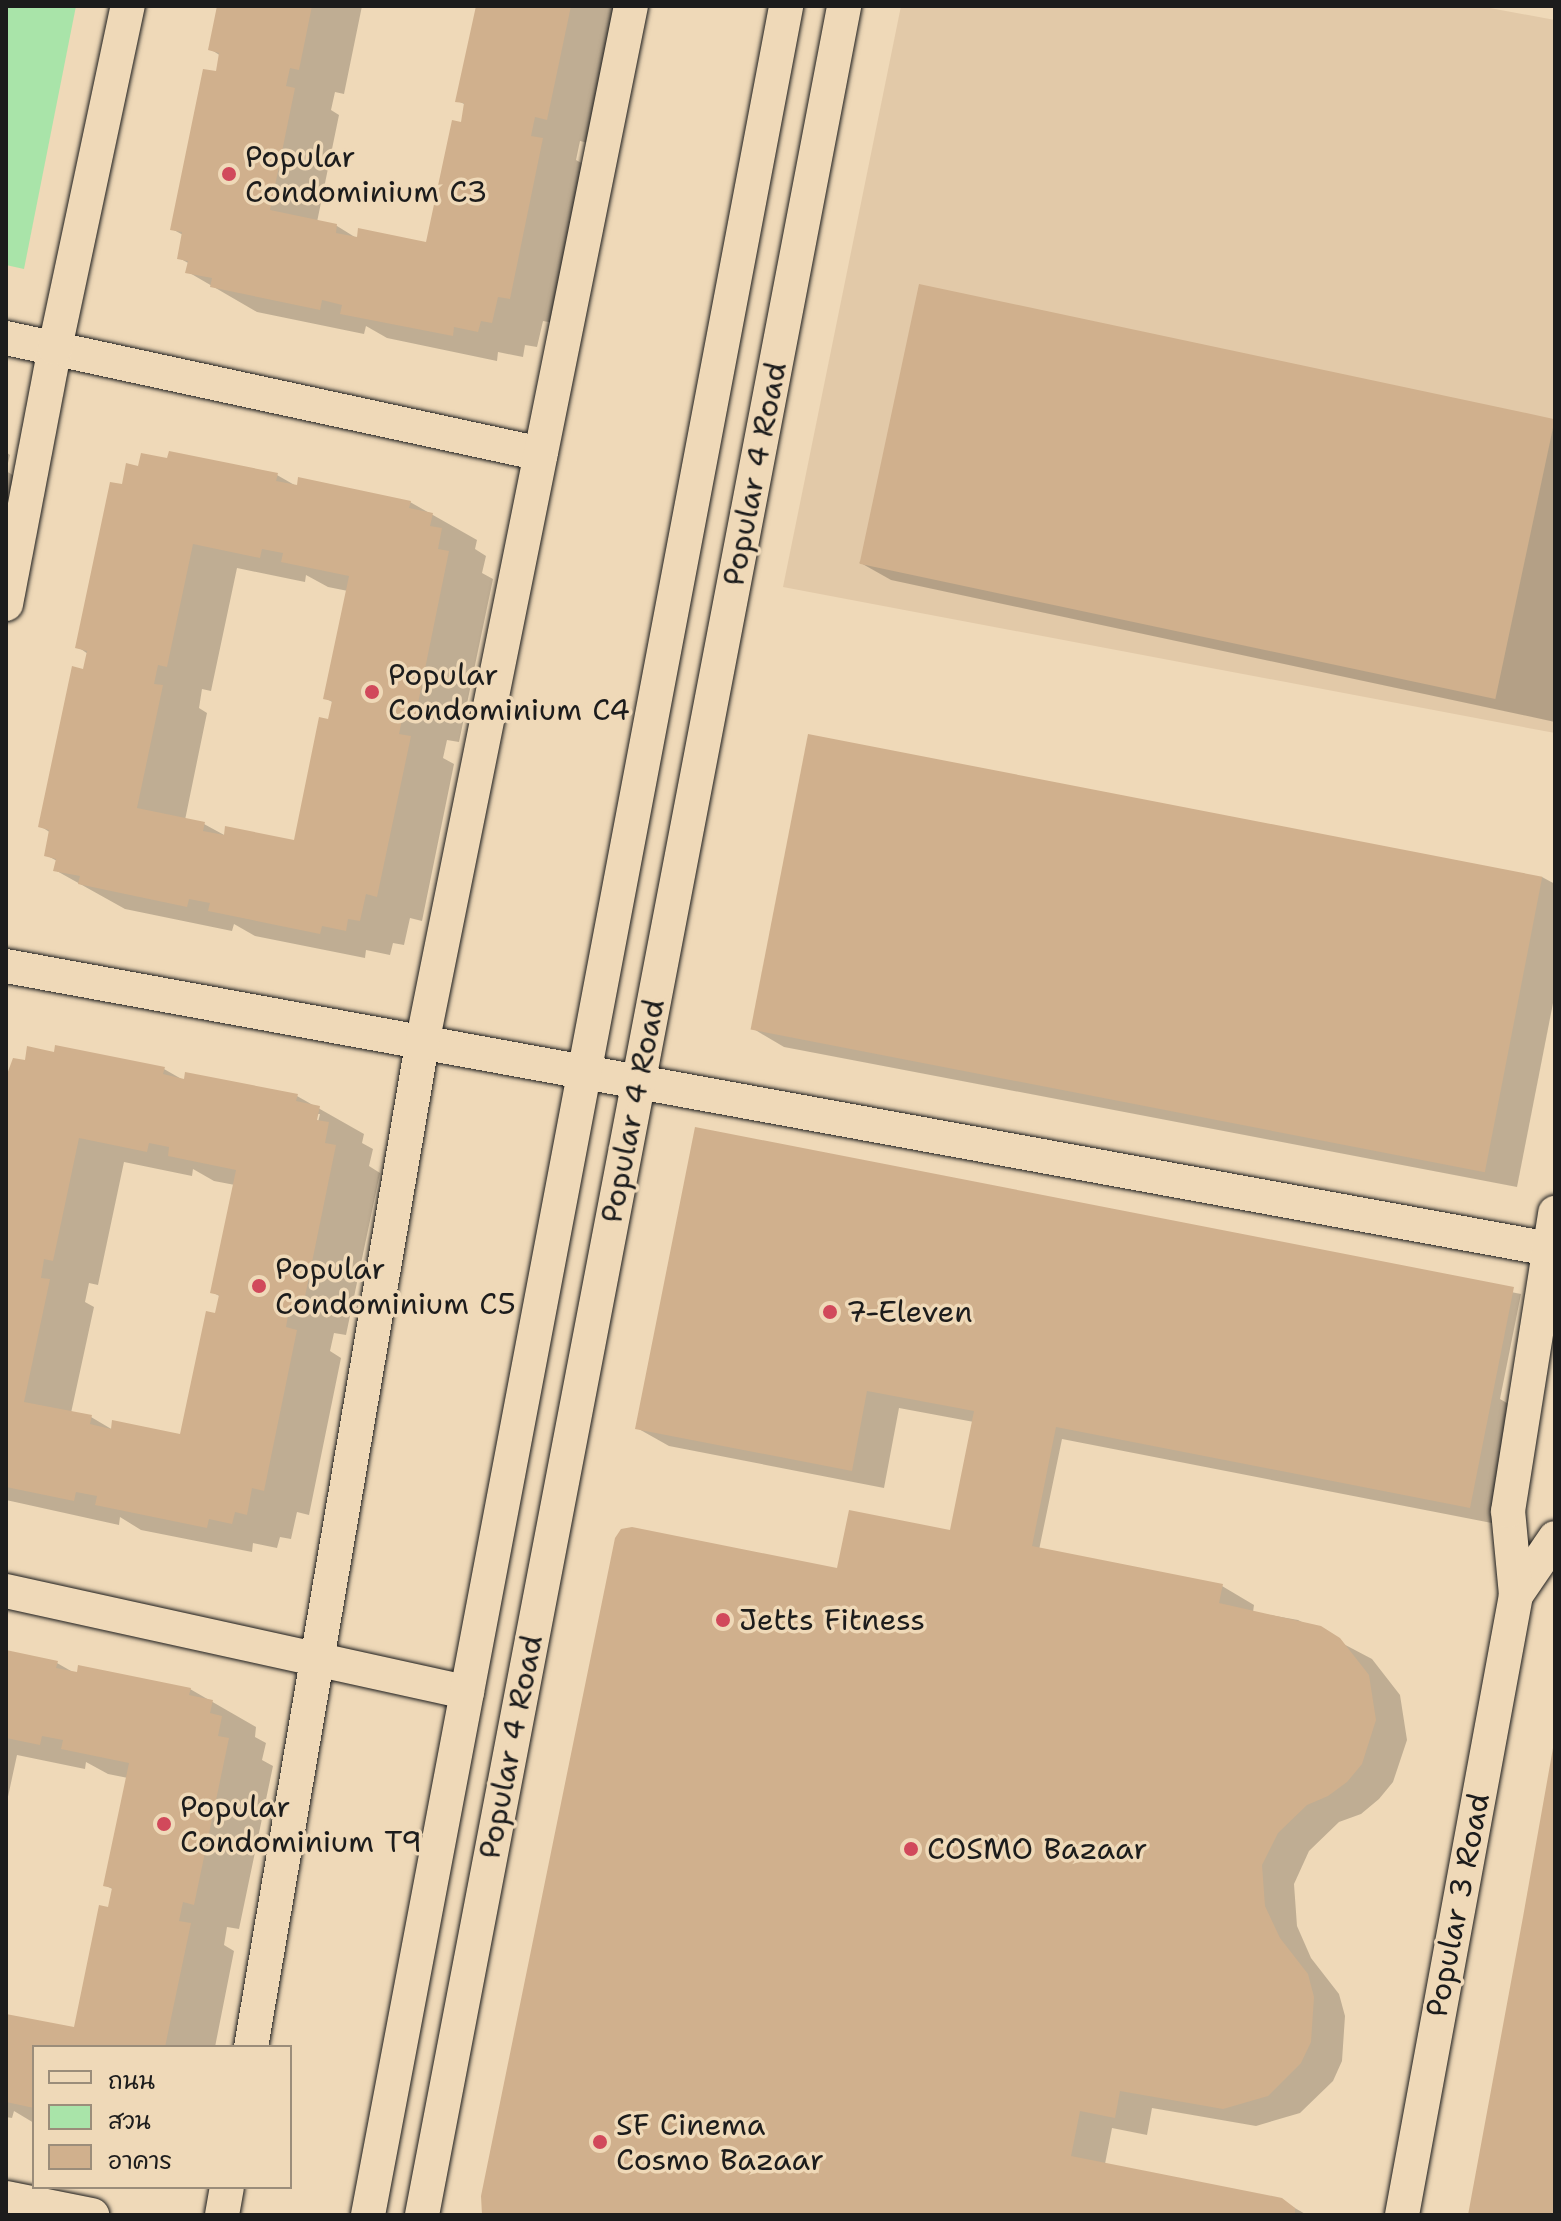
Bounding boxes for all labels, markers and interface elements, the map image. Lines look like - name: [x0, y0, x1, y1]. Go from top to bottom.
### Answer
- place label: Popular Condominium C3: [245, 139, 488, 210]
- marker: Popular Condominium C3: [220, 165, 238, 183]
- street label: Popular 4 Road: [716, 359, 794, 589]
- place label: Popular Condominium C4: [388, 657, 630, 728]
- marker: Popular Condominium C4: [363, 683, 381, 701]
- street label: Popular 4 Road: [594, 996, 672, 1226]
- place label: Popular Condominium C5: [275, 1251, 516, 1322]
- marker: Popular Condominium C5: [250, 1277, 268, 1295]
- place label: 7-Eleven: [846, 1294, 973, 1330]
- marker: 7-Eleven: [821, 1303, 839, 1321]
- place label: Jetts Fitness: [739, 1602, 925, 1638]
- marker: Jetts Fitness: [714, 1611, 732, 1629]
- street label: Popular 4 Road: [472, 1632, 550, 1862]
- place label: Popular Condominium T9: [180, 1789, 422, 1860]
- street label: Popular 3 Road: [1419, 1790, 1497, 2020]
- marker: Popular Condominium T9: [155, 1815, 173, 1833]
- place label: COSMO Bazaar: [927, 1831, 1147, 1867]
- marker: COSMO Bazaar: [902, 1840, 920, 1858]
- legend: [32, 2045, 292, 2189]
- text: ถนน: [108, 2065, 155, 2097]
- text: สวน: [108, 2105, 151, 2137]
- place label: SF Cinema Cosmo Bazaar: [616, 2107, 824, 2178]
- marker: SF Cinema Cosmo Bazaar: [591, 2133, 609, 2151]
- text: อาคาร: [108, 2145, 172, 2177]

